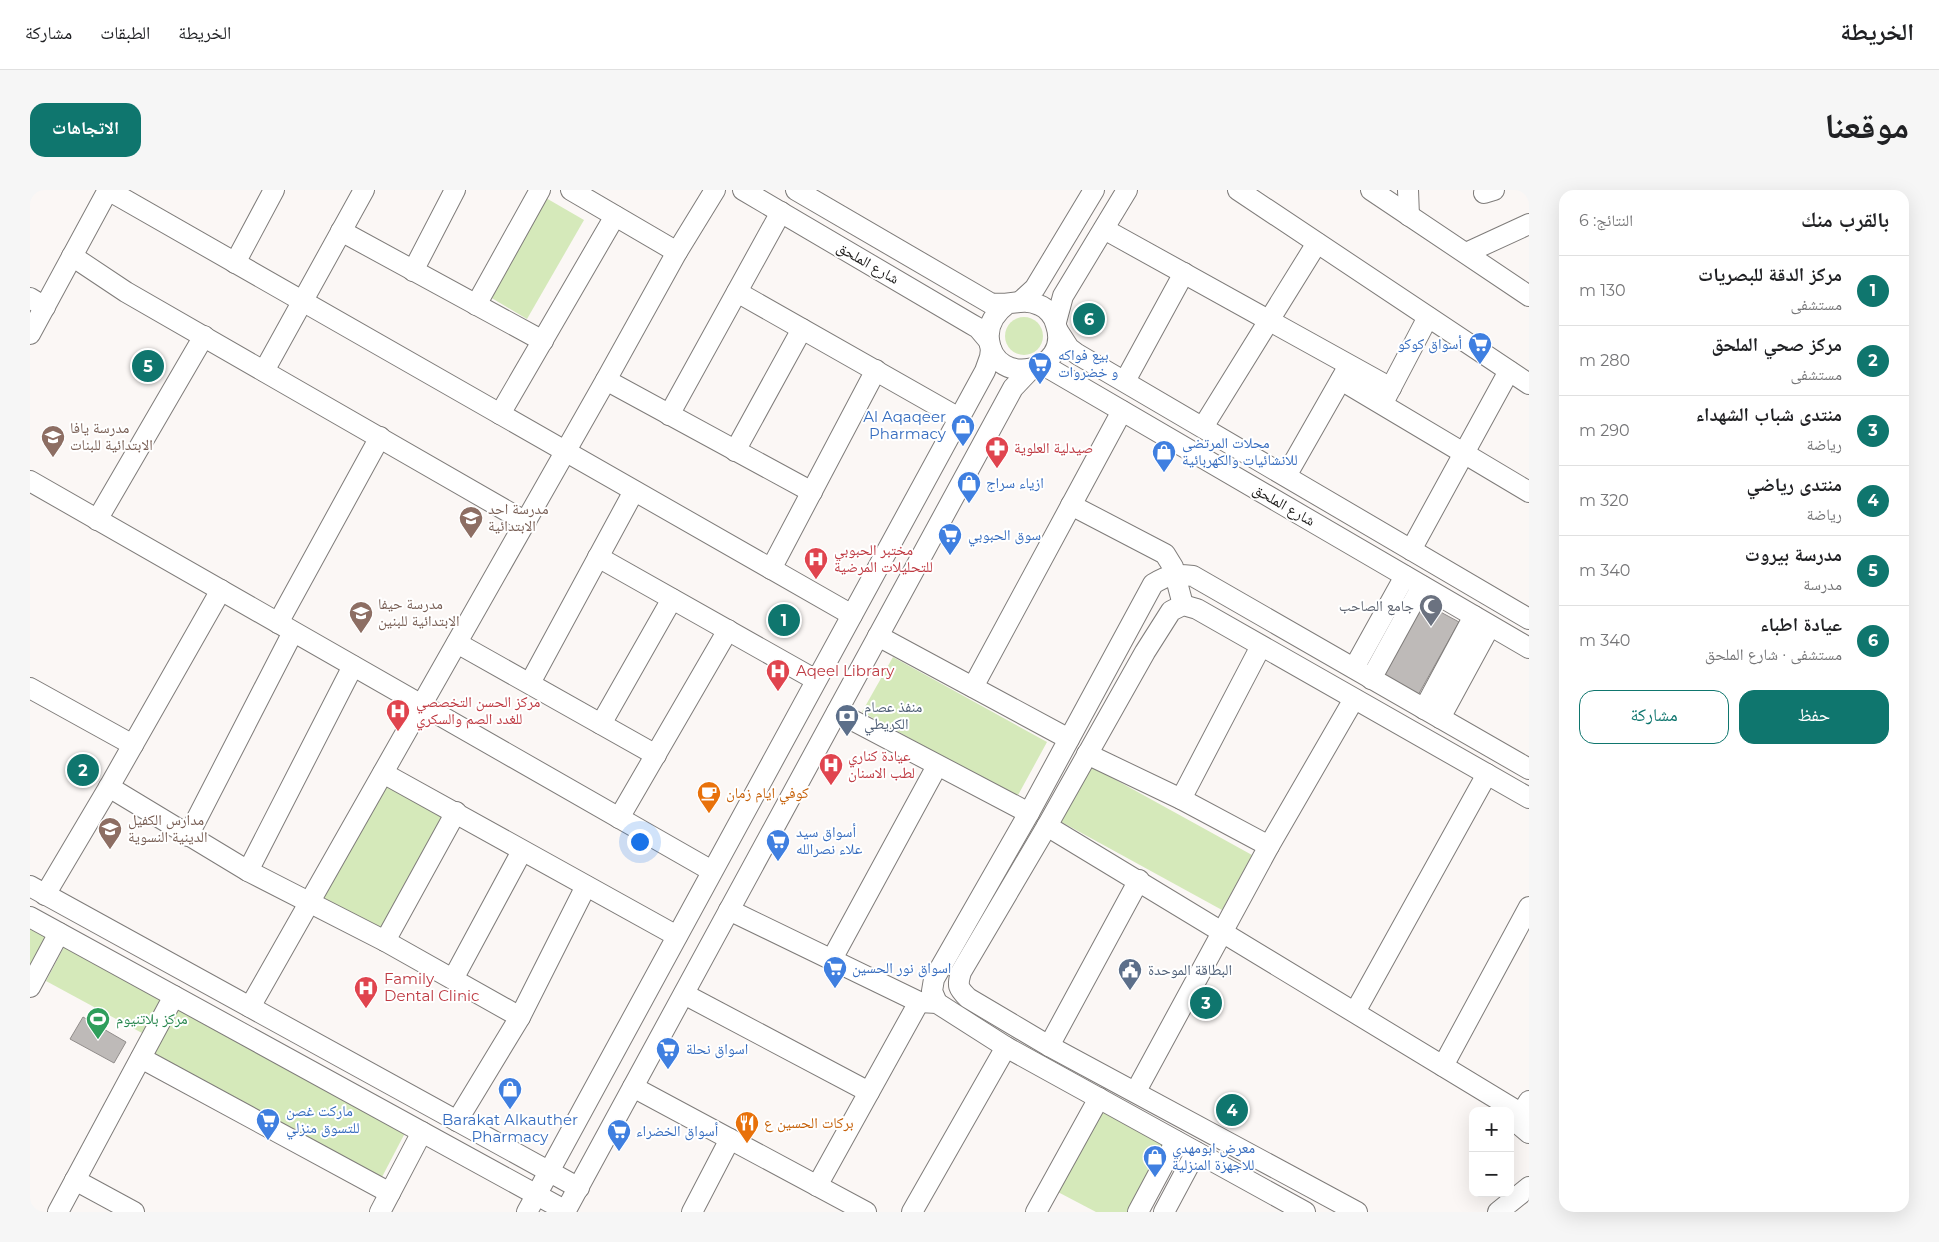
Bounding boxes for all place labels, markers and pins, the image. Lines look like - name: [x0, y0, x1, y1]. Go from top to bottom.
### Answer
- pin: 6: [1073, 300, 1105, 338]
- supermarket icon: أسواق كوكو: [1467, 331, 1493, 365]
- place label: أسواق كوكو: [1398, 334, 1462, 354]
- place label: بيع فواكه و خضروات: [1058, 345, 1118, 381]
- pin: 5: [132, 347, 164, 385]
- supermarket icon: بيع فواكه و خضروات: [1027, 351, 1053, 385]
- place label: Al Aqaqeer Pharmacy: [863, 407, 947, 443]
- shop icon: Al Aqaqeer Pharmacy: [950, 413, 976, 447]
- place label: مدرسة يافا الابتدائية للبنات: [70, 418, 153, 454]
- school or university icon: مدرسة يافا الابتدائية للبنات: [40, 424, 66, 458]
- place label: محلات المرتضى للانشائيات والكهربائية: [1182, 433, 1298, 469]
- pharmacy icon: صيدلية العلوية: [984, 435, 1010, 469]
- place label: صيدلية العلوية: [1014, 438, 1093, 457]
- shop icon: محلات المرتضى للانشائيات والكهربائية: [1151, 439, 1177, 473]
- shop icon: ازياء سراج: [956, 470, 982, 504]
- place label: ازياء سراج: [986, 473, 1044, 493]
- place label: مدرسة احد الابتدائية: [488, 499, 549, 535]
- school or university icon: مدرسة احد الابتدائية: [458, 505, 484, 539]
- supermarket icon: سوق الحبوبي: [937, 522, 963, 556]
- place label: سوق الحبوبي: [968, 525, 1041, 547]
- place label: مختبر الحبوبي للتحليلات المرضية: [834, 540, 933, 576]
- hospital icon: مختبر الحبوبي للتحليلات المرضية: [803, 546, 829, 580]
- mosque icon: جامع الصاحب: [1418, 593, 1444, 627]
- place label: مدرسة حيفا الابتدائية للبنين: [378, 594, 460, 631]
- place label: جامع الصاحب: [1339, 596, 1414, 616]
- school or university icon: مدرسة حيفا الابتدائية للبنين: [348, 600, 374, 634]
- pin: 1: [768, 601, 800, 639]
- hospital icon: Aqeel Library: [765, 658, 791, 692]
- place label: Aqeel Library: [796, 661, 895, 680]
- place label: مركز الحسن التخصصي للغدد الصم والسكري: [416, 692, 540, 731]
- place label: منفذ عصام الكريطي: [864, 697, 923, 736]
- hospital icon: مركز الحسن التخصصي للغدد الصم والسكري: [385, 698, 411, 732]
- bank icon: منفذ عصام الكريطي: [834, 703, 860, 737]
- place label: عيادة كناري لطب الاسنان: [848, 746, 915, 783]
- pin: 2: [67, 751, 99, 789]
- hospital icon: عيادة كناري لطب الاسنان: [818, 752, 844, 786]
- cafe icon: كوفي ايام زمان: [696, 780, 722, 814]
- place label: كوفي ايام زمان: [726, 783, 809, 805]
- place label: مدارس الكفيل الدينية النسوية: [128, 810, 208, 846]
- school or university icon: مدارس الكفيل الدينية النسوية: [97, 816, 123, 850]
- place label: أسواق سيد علاء نصرالله: [796, 822, 863, 858]
- supermarket icon: أسواق سيد علاء نصرالله: [765, 828, 791, 862]
- supermarket icon: اسواق نور الحسين: [822, 955, 848, 989]
- public building icon: البطاقة الموحدة: [1117, 957, 1143, 991]
- place label: اسواق نور الحسين: [852, 958, 951, 978]
- place label: البطاقة الموحدة: [1148, 960, 1232, 979]
- place label: Family Dental Clinic: [384, 969, 480, 1005]
- hospital icon: Family Dental Clinic: [353, 975, 379, 1009]
- pin: 3: [1190, 984, 1222, 1022]
- sports icon: مركز بلاتنيوم: [85, 1006, 111, 1040]
- place label: مركز بلاتنيوم: [116, 1009, 188, 1029]
- supermarket icon: اسواق نحلة: [655, 1036, 681, 1070]
- place label: اسواق نحلة: [686, 1039, 748, 1059]
- shop icon: Barakat Alkauther Pharmacy: [497, 1076, 523, 1110]
- pin: 4: [1216, 1091, 1248, 1129]
- place label: ماركت غصن للتسوق منزلي: [286, 1101, 360, 1140]
- supermarket icon: ماركت غصن للتسوق منزلي: [255, 1107, 281, 1141]
- place label: Barakat Alkauther Pharmacy: [442, 1110, 578, 1146]
- restaurant icon: بركات الحسين ع: [734, 1110, 760, 1144]
- place label: بركات الحسين ع: [764, 1113, 854, 1133]
- supermarket icon: أسواق الخضراء: [606, 1118, 632, 1152]
- place label: أسواق الخضراء: [636, 1121, 718, 1141]
- place label: معرض ابومهدي للاجهزة المنزلية: [1172, 1138, 1255, 1174]
- shop icon: معرض ابومهدي للاجهزة المنزلية: [1142, 1144, 1168, 1178]

